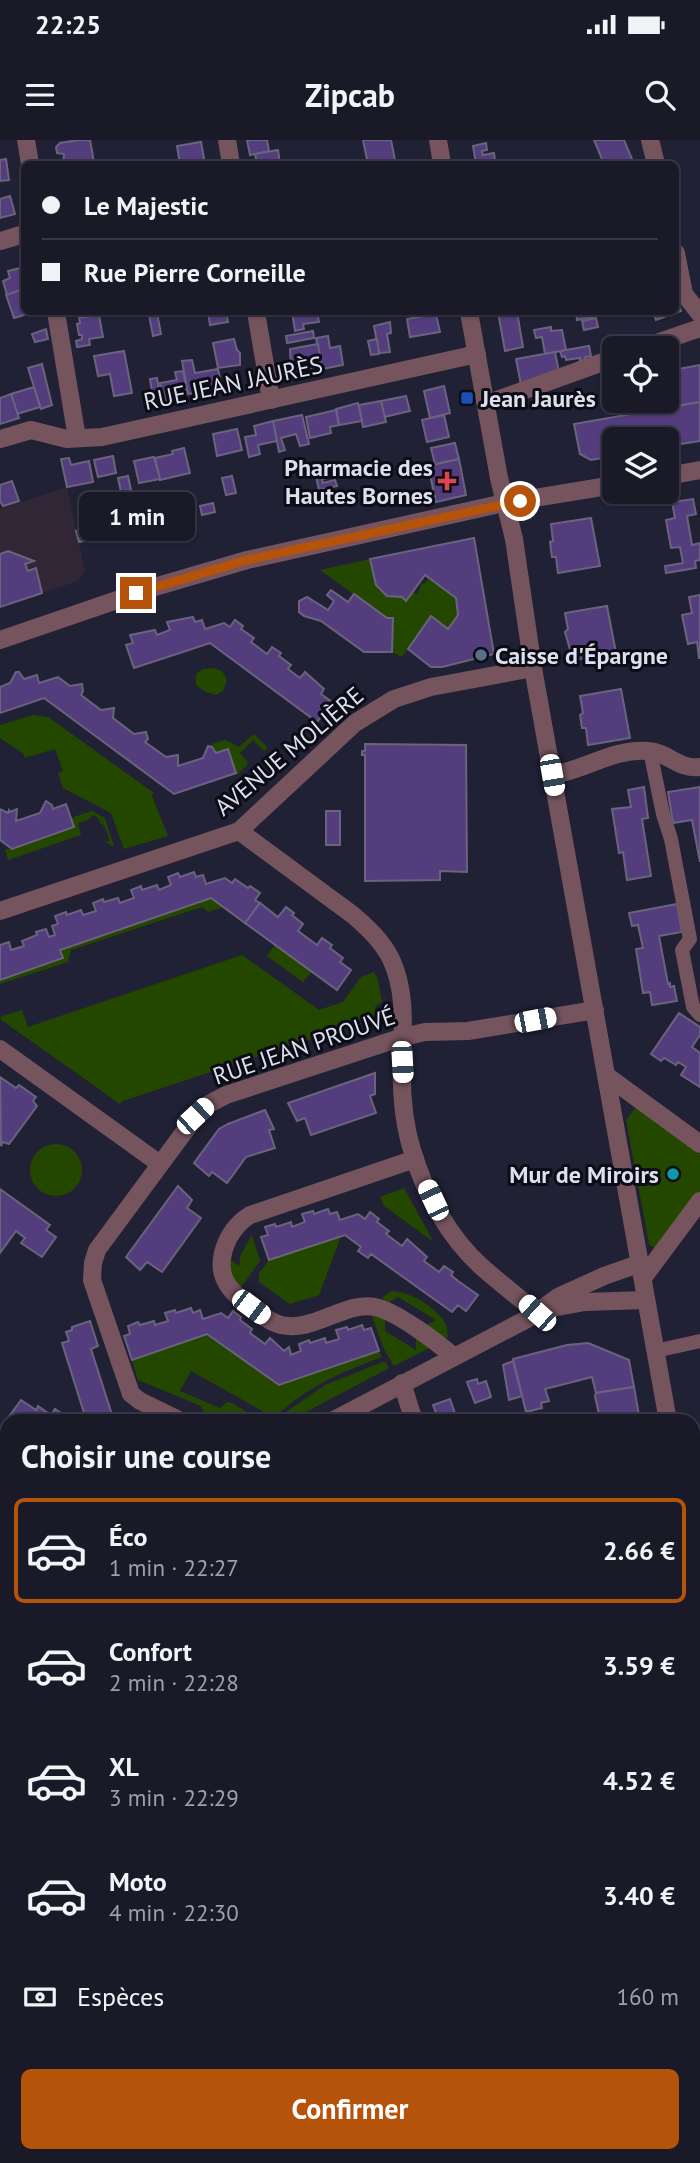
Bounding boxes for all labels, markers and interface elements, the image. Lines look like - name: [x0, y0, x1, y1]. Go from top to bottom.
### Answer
- text: 22:25: [35, 8, 101, 41]
- text: Zipcab: [305, 74, 395, 116]
- icon: menu: [21, 76, 59, 114]
- icon: search: [641, 76, 679, 114]
- text: Le Majestic: [84, 189, 208, 222]
- text: Rue Pierre Corneille: [84, 256, 306, 289]
- map controls: [602, 336, 679, 504]
- button: locate: [602, 336, 679, 413]
- street label: RUE JEAN JAURÈS: [141, 349, 325, 417]
- place label: Jean Jaurès: [480, 383, 596, 414]
- marker: Jean Jaurès: [459, 390, 475, 406]
- button: layers: [602, 427, 679, 504]
- place label: Pharmacie des Hautes Bornes: [284, 452, 433, 511]
- marker: Pharmacie des Hautes Bornes: [439, 473, 455, 489]
- route start: [504, 485, 536, 517]
- callout: 1 min: [78, 491, 194, 540]
- text: 1 min: [109, 502, 165, 531]
- route end: [120, 577, 152, 609]
- place label: Caisse d'Épargne: [495, 640, 668, 671]
- marker: Caisse d'Épargne: [473, 647, 489, 663]
- street label: AVENUE MOLIÈRE: [208, 680, 370, 822]
- car: [539, 752, 566, 798]
- street label: RUE JEAN PROUVÉ: [209, 1000, 399, 1092]
- car: [513, 1006, 558, 1034]
- car: [391, 1040, 414, 1084]
- car: [173, 1094, 218, 1138]
- place label: Mur de Miroirs: [509, 1159, 659, 1190]
- marker: Mur de Miroirs: [665, 1166, 681, 1182]
- car: [415, 1177, 452, 1223]
- car: [228, 1286, 275, 1328]
- car: [515, 1291, 560, 1335]
- text: Choisir une course: [21, 1435, 271, 1477]
- icon: car: [25, 1519, 88, 1582]
- text: Éco: [109, 1520, 147, 1553]
- text: 2.66 €: [603, 1534, 675, 1567]
- text: 1 min · 22:27: [109, 1553, 239, 1582]
- icon: car: [25, 1634, 88, 1697]
- text: Confort: [109, 1635, 192, 1668]
- text: 3.59 €: [603, 1649, 675, 1682]
- text: 2 min · 22:28: [109, 1668, 239, 1697]
- icon: car: [25, 1749, 88, 1812]
- text: XL: [109, 1750, 139, 1783]
- text: 4.52 €: [603, 1764, 675, 1797]
- text: 3 min · 22:29: [109, 1783, 239, 1812]
- icon: car: [25, 1864, 88, 1927]
- text: Moto: [109, 1865, 167, 1898]
- text: 3.40 €: [603, 1879, 675, 1912]
- text: 4 min · 22:30: [109, 1898, 239, 1927]
- icon: cash: [21, 1978, 59, 2016]
- text: Espèces: [77, 1980, 164, 2013]
- text: 160 m: [617, 1982, 679, 2011]
- button: Confirmer: [21, 2069, 679, 2149]

